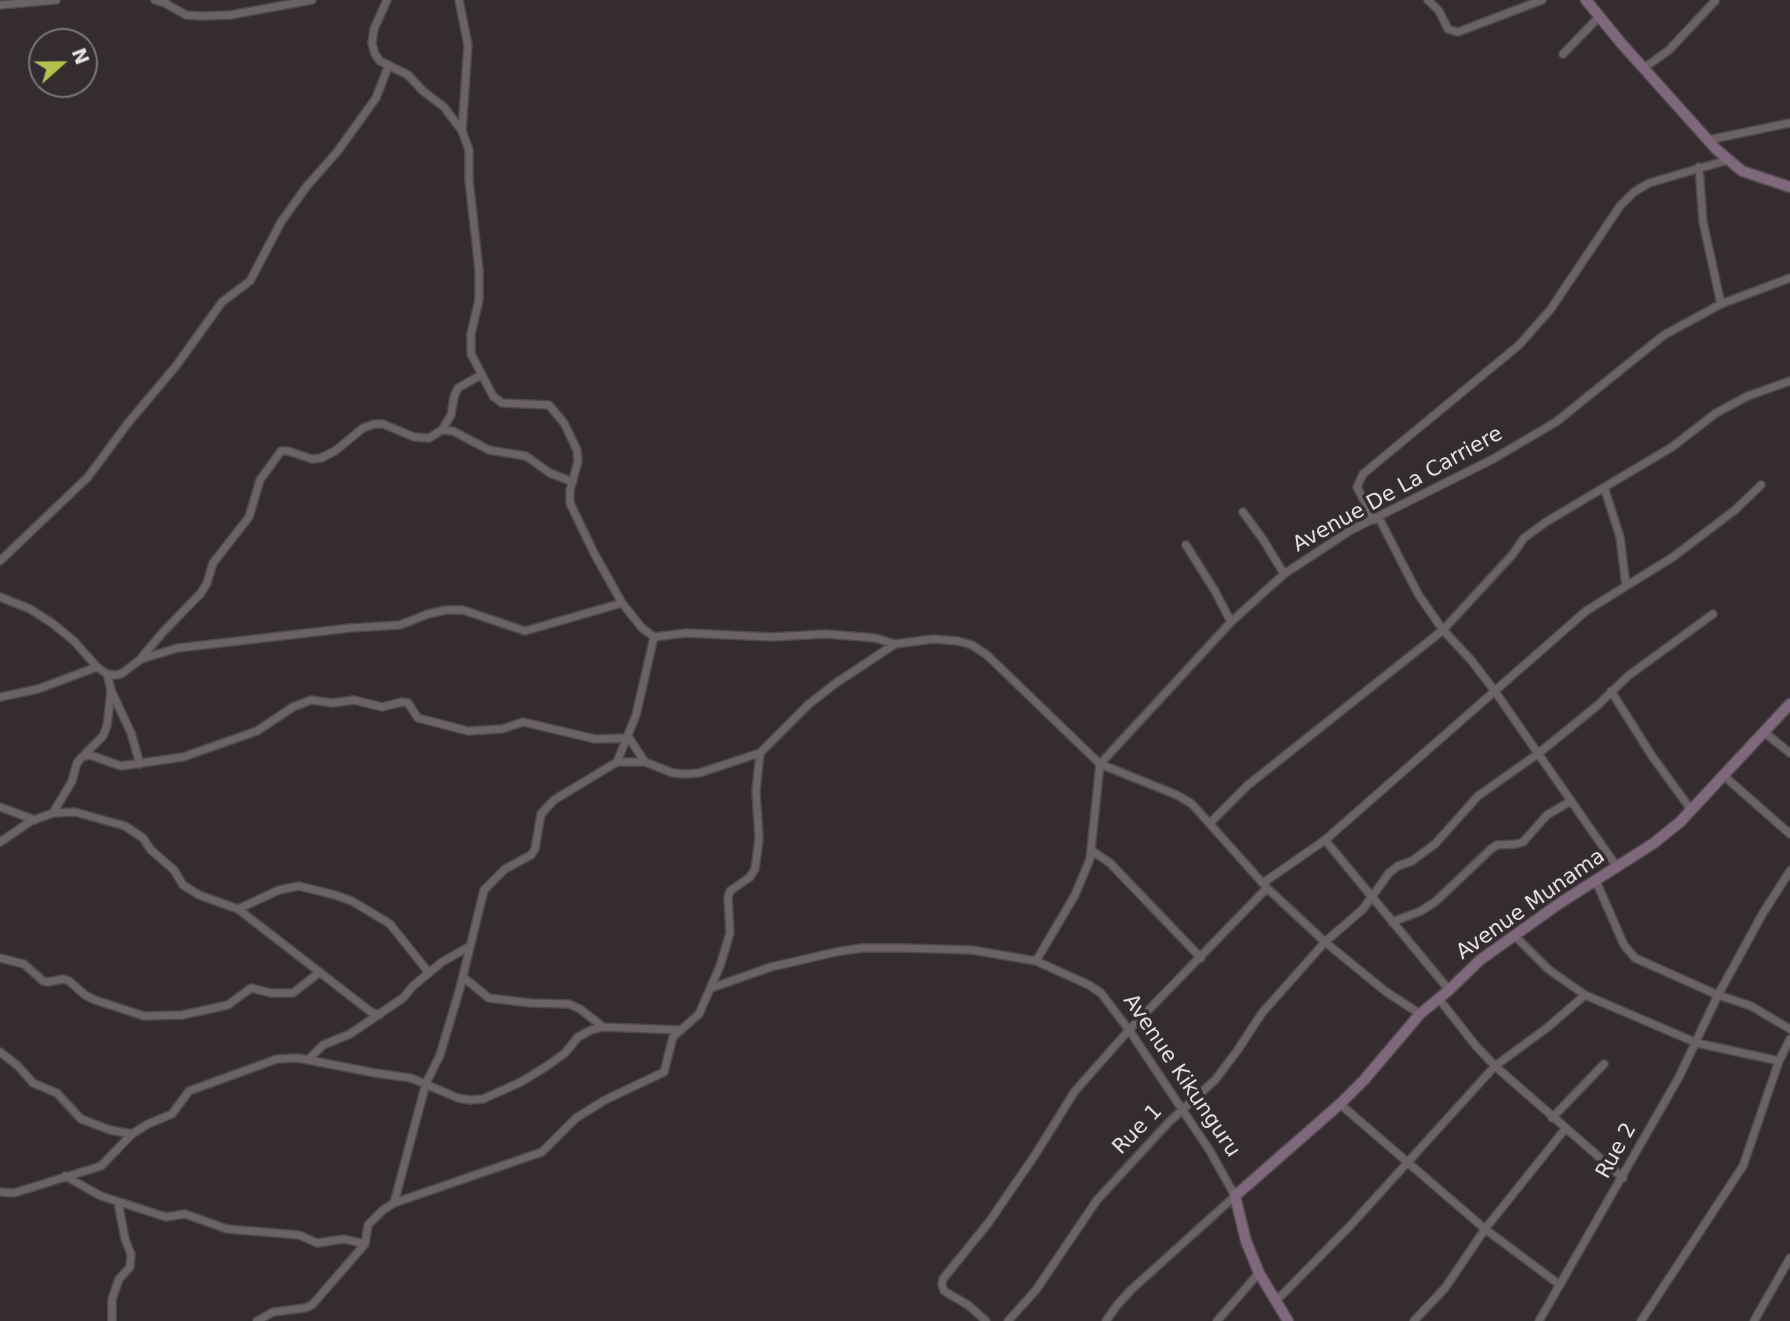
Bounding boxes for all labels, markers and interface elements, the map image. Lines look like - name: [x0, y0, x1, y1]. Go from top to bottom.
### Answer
- north arrow: [28, 28, 98, 98]
- text: N: [68, 45, 94, 68]
- street label: Avenue De La Carriere: [1289, 422, 1507, 558]
- street label: Avenue Munama: [1452, 844, 1610, 966]
- street label: Avenue Kikunguru: [1117, 990, 1245, 1162]
- street label: Rue 1: [1108, 1100, 1168, 1160]
- street label: Rue 2: [1591, 1119, 1643, 1183]

